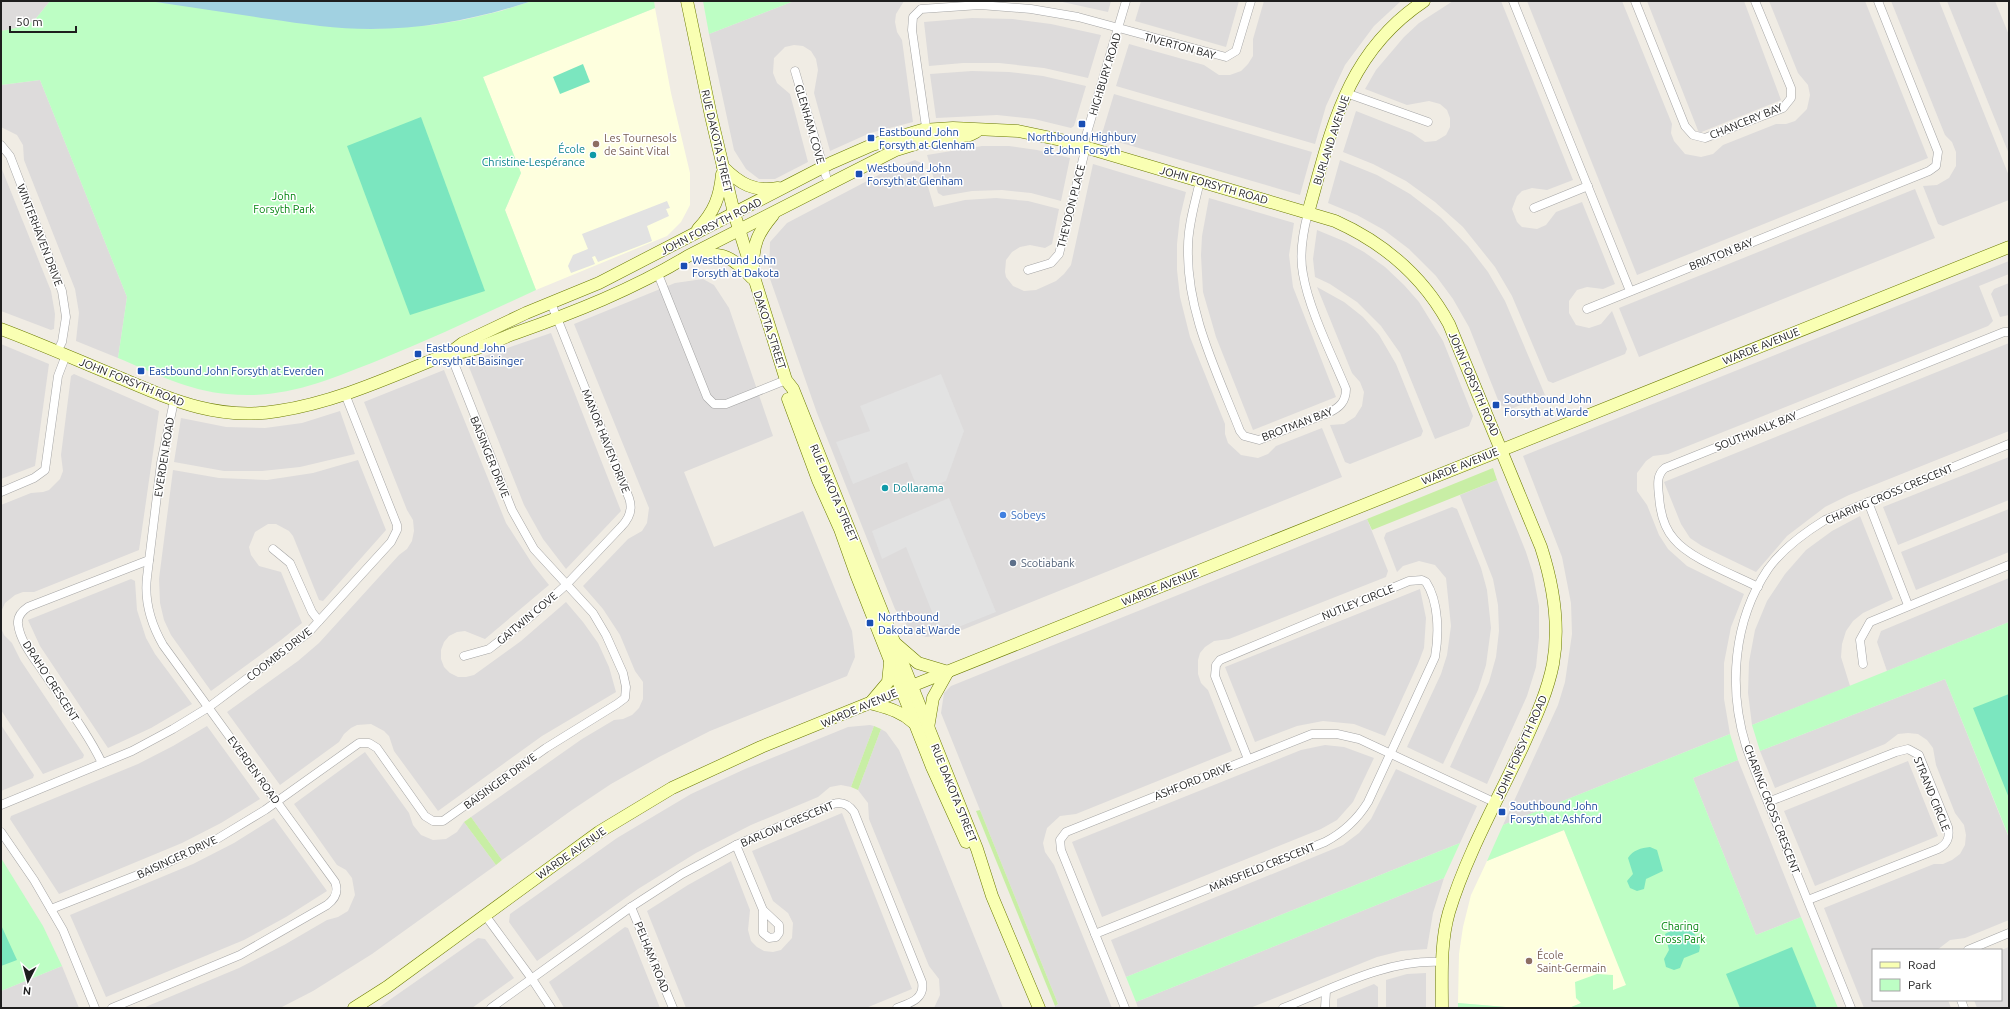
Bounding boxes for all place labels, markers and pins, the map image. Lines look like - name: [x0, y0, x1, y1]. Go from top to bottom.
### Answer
- marker: Northbound Highbury at John Forsyth: [1077, 119, 1087, 129]
- place label: Eastbound John Forsyth at Glenham: [879, 126, 975, 151]
- place label: Northbound Highbury at John Forsyth: [1028, 131, 1137, 156]
- place label: Les Tournesols de Saint Vital: [604, 132, 677, 157]
- marker: Eastbound John Forsyth at Glenham: [866, 133, 876, 143]
- marker: Les Tournesols de Saint Vital: [591, 139, 601, 149]
- place label: École Christine-Lespérance: [482, 142, 585, 168]
- marker: École Christine-Lespérance: [588, 150, 598, 160]
- place label: Westbound John Forsyth at Glenham: [867, 162, 963, 187]
- marker: Westbound John Forsyth at Glenham: [854, 169, 864, 179]
- place label: Westbound John Forsyth at Dakota: [692, 254, 779, 279]
- marker: Westbound John Forsyth at Dakota: [679, 261, 689, 271]
- place label: Eastbound John Forsyth at Baisinger: [426, 342, 525, 367]
- marker: Eastbound John Forsyth at Baisinger: [413, 349, 423, 359]
- place label: Eastbound John Forsyth at Everden: [149, 365, 324, 377]
- marker: Eastbound John Forsyth at Everden: [136, 366, 146, 376]
- place label: Southbound John Forsyth at Warde: [1504, 393, 1592, 418]
- marker: Southbound John Forsyth at Warde: [1491, 400, 1501, 410]
- place label: Dollarama: [893, 482, 944, 494]
- marker: Dollarama: [880, 483, 890, 493]
- place label: Sobeys: [1011, 509, 1046, 521]
- marker: Sobeys: [998, 510, 1008, 520]
- place label: Scotiabank: [1021, 557, 1075, 569]
- marker: Scotiabank: [1008, 558, 1018, 568]
- place label: Northbound Dakota at Warde: [878, 611, 960, 636]
- marker: Northbound Dakota at Warde: [865, 618, 875, 628]
- place label: Southbound John Forsyth at Ashford: [1510, 800, 1602, 825]
- marker: Southbound John Forsyth at Ashford: [1497, 807, 1507, 817]
- place label: École Saint-Germain: [1537, 948, 1606, 974]
- marker: École Saint-Germain: [1524, 956, 1534, 966]

